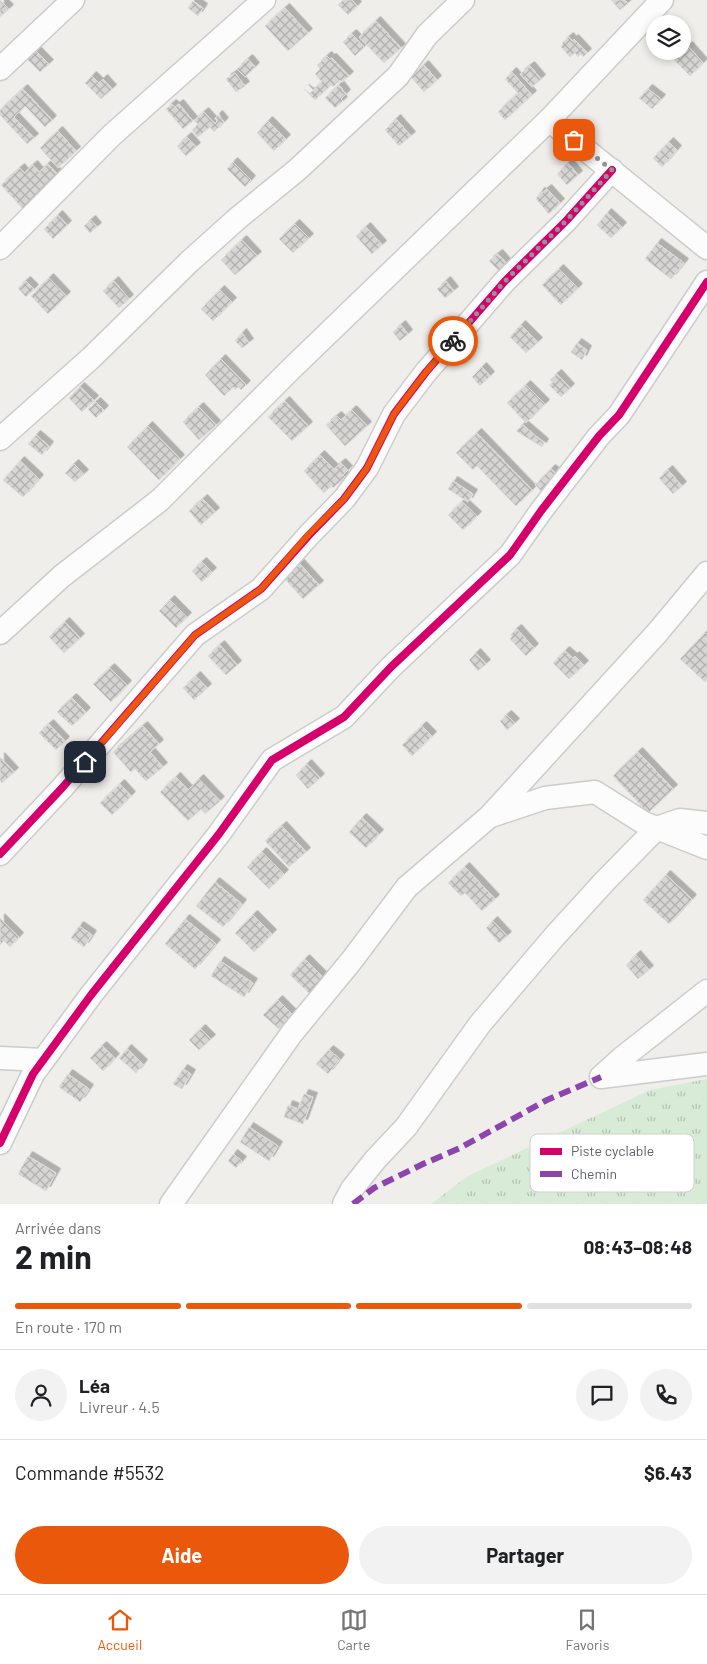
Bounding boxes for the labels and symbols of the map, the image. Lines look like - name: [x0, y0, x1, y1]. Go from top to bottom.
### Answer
- pin: [553, 119, 595, 161]
- courier: [428, 316, 478, 366]
- pin: [64, 741, 106, 783]
- legend: [530, 1134, 694, 1192]
- text: Piste cyclable: [571, 1142, 654, 1159]
- text: Chemin: [571, 1165, 617, 1182]

